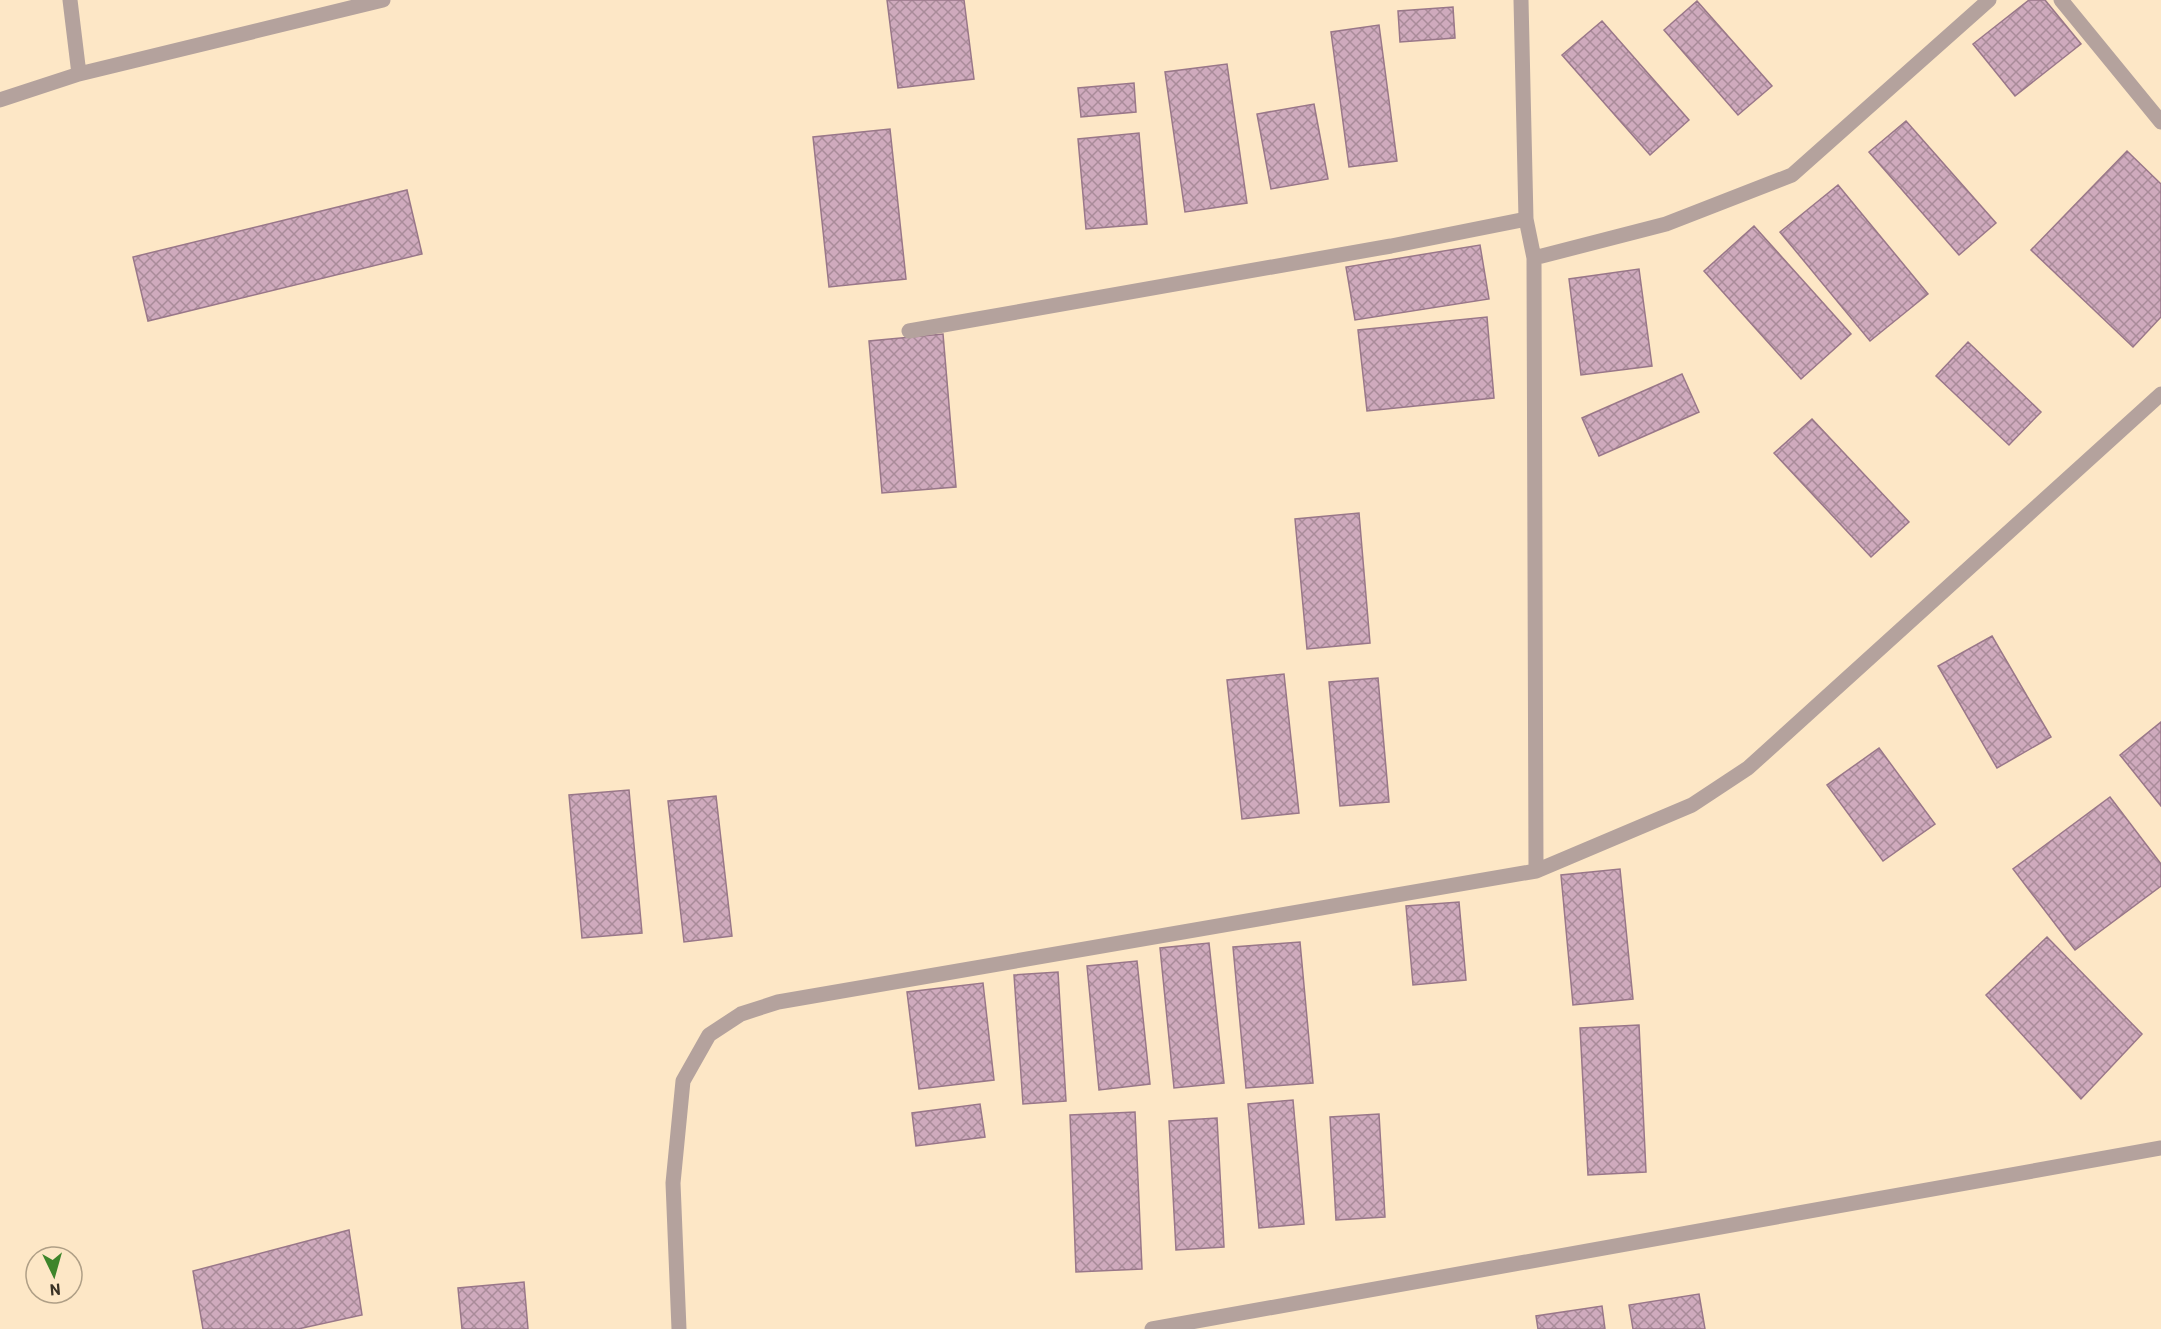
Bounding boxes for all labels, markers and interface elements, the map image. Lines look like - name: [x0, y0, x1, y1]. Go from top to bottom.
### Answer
- north arrow: [24, 1245, 84, 1305]
- text: N: [49, 1281, 61, 1300]

